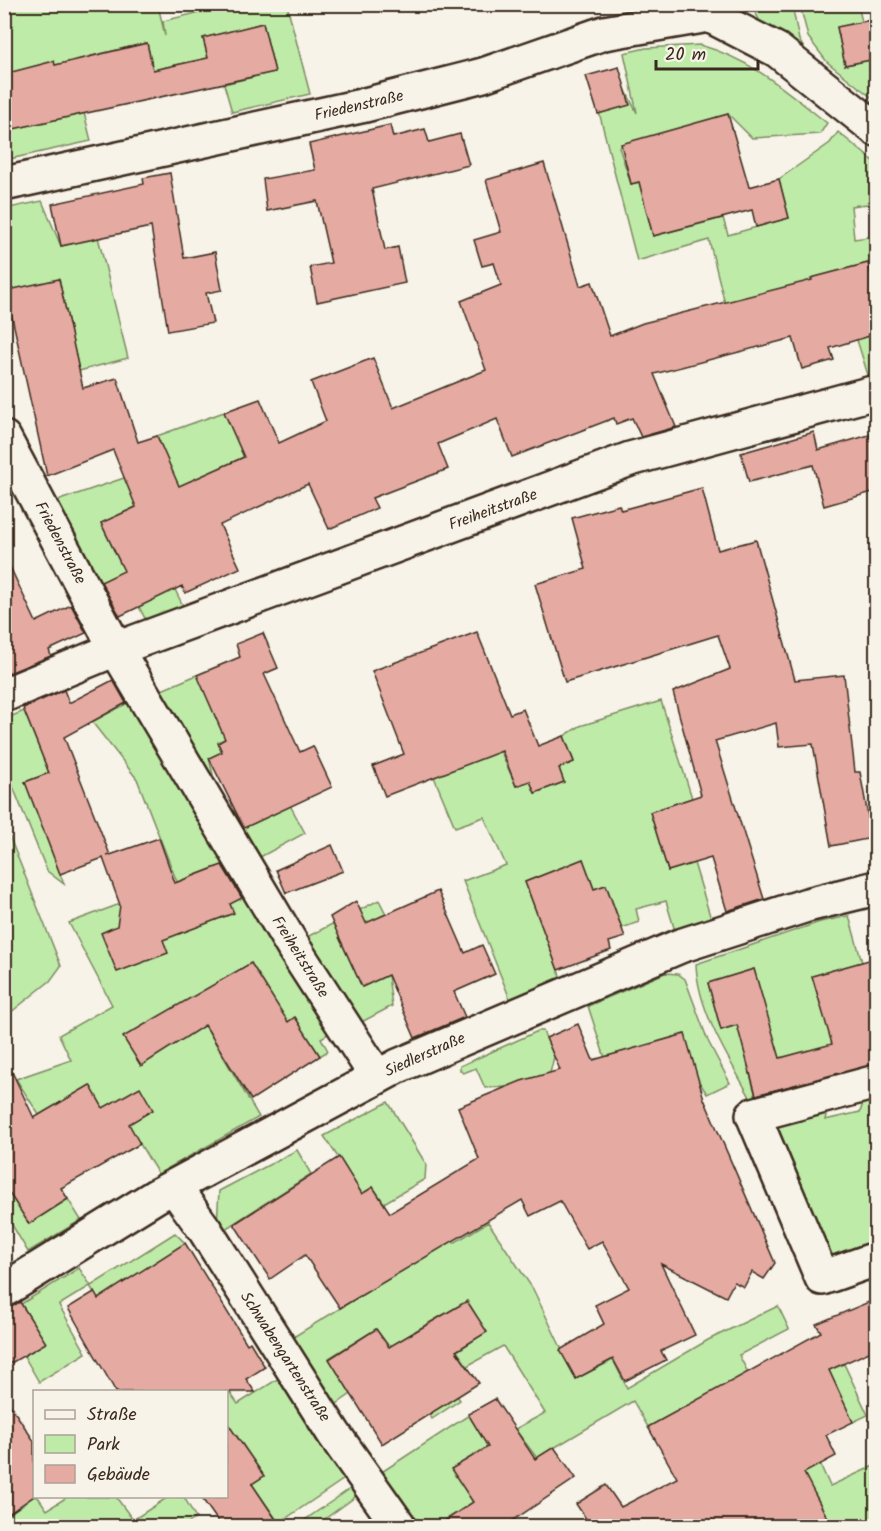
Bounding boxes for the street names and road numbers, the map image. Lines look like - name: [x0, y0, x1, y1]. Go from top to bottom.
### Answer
- street label: Friedenstraße: [312, 84, 406, 128]
- street label: Freiheitstraße: [445, 482, 541, 538]
- street label: Friedenstraße: [28, 497, 92, 589]
- street label: Freiheitstraße: [265, 911, 335, 1003]
- street label: Siedlerstraße: [381, 1026, 469, 1084]
- street label: Schwabengartenstraße: [233, 1287, 337, 1427]

